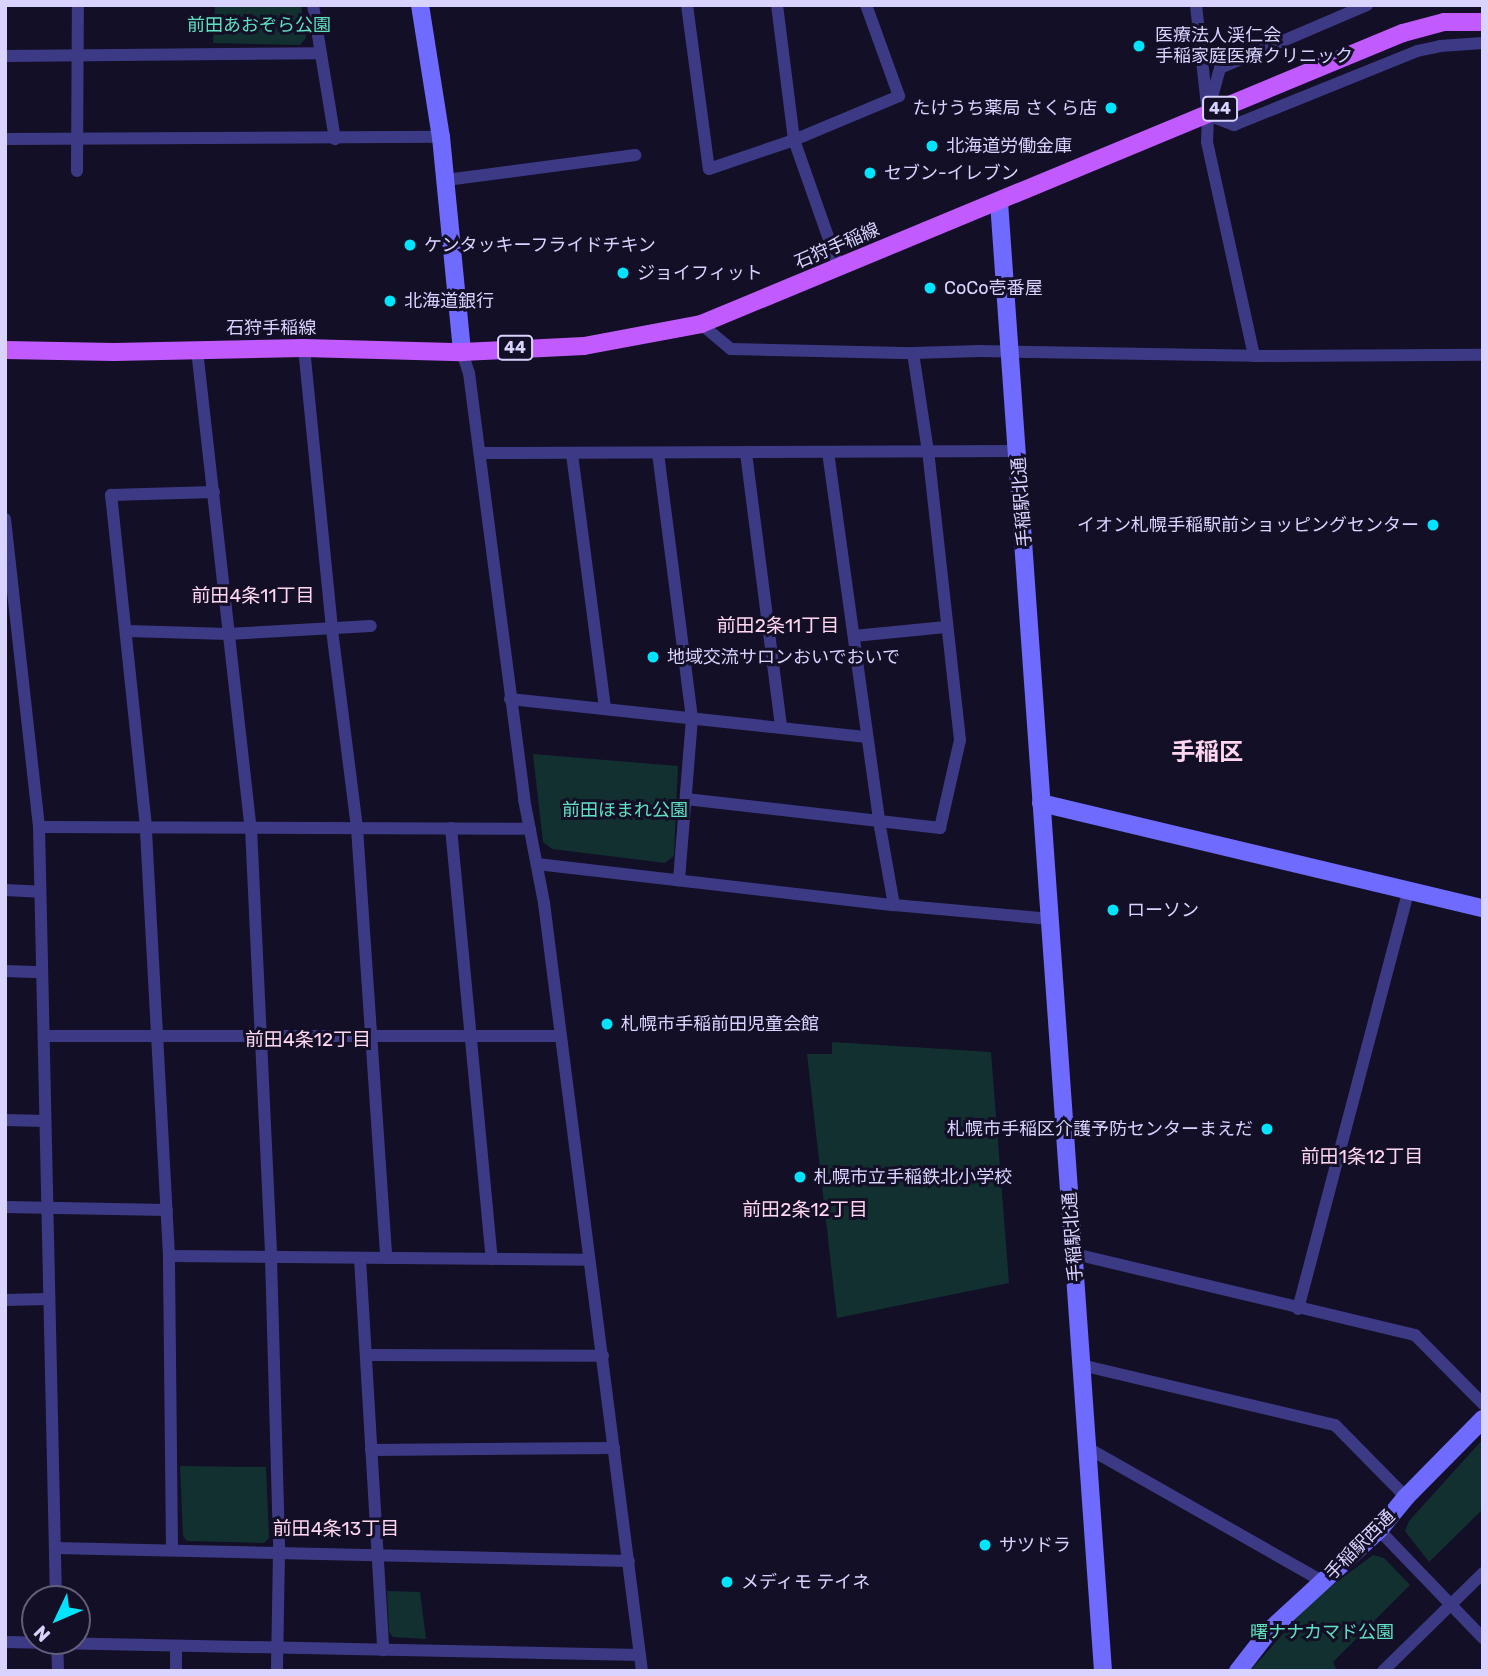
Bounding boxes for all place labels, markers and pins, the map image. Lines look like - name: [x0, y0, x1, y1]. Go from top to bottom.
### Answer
- place label: 医療法人渓仁会 手稲家庭医療クリニック: [1155, 25, 1353, 68]
- marker: 医療法人渓仁会 手稲家庭医療クリニック: [1129, 36, 1149, 56]
- place label: たけうち薬局 さくら店: [913, 97, 1097, 119]
- marker: たけうち薬局 さくら店: [1103, 100, 1119, 116]
- place label: 北海道労働金庫: [946, 135, 1072, 157]
- marker: 北海道労働金庫: [924, 138, 940, 154]
- place label: セブン-イレブン: [884, 162, 1019, 184]
- marker: セブン-イレブン: [862, 165, 878, 181]
- place label: ケンタッキーフライドチキン: [424, 234, 658, 256]
- marker: ケンタッキーフライドチキン: [402, 237, 418, 253]
- place label: ジョイフィット: [637, 262, 763, 284]
- marker: ジョイフィット: [615, 265, 631, 281]
- place label: CoCo壱番屋: [944, 277, 1043, 299]
- marker: CoCo壱番屋: [922, 280, 938, 296]
- place label: 北海道銀行: [404, 290, 494, 312]
- marker: 北海道銀行: [382, 293, 398, 309]
- place label: イオン札幌手稲駅前ショッピングセンター: [1077, 514, 1419, 536]
- marker: イオン札幌手稲駅前ショッピングセンター: [1425, 517, 1441, 533]
- place label: 地域交流サロンおいでおいで: [667, 646, 901, 668]
- marker: 地域交流サロンおいでおいで: [645, 649, 661, 665]
- place label: ローソン: [1127, 899, 1199, 921]
- marker: ローソン: [1105, 902, 1121, 918]
- place label: 札幌市手稲前田児童会館: [621, 1013, 819, 1035]
- marker: 札幌市手稲前田児童会館: [599, 1016, 615, 1032]
- place label: 札幌市手稲区介護予防センターまえだ: [947, 1118, 1253, 1140]
- marker: 札幌市手稲区介護予防センターまえだ: [1259, 1121, 1275, 1137]
- place label: 札幌市立手稲鉄北小学校: [814, 1166, 1012, 1188]
- marker: 札幌市立手稲鉄北小学校: [792, 1169, 808, 1185]
- place label: サツドラ: [999, 1534, 1071, 1556]
- marker: サツドラ: [977, 1537, 993, 1553]
- place label: メディモ テイネ: [741, 1571, 871, 1593]
- marker: メディモ テイネ: [719, 1574, 735, 1590]

